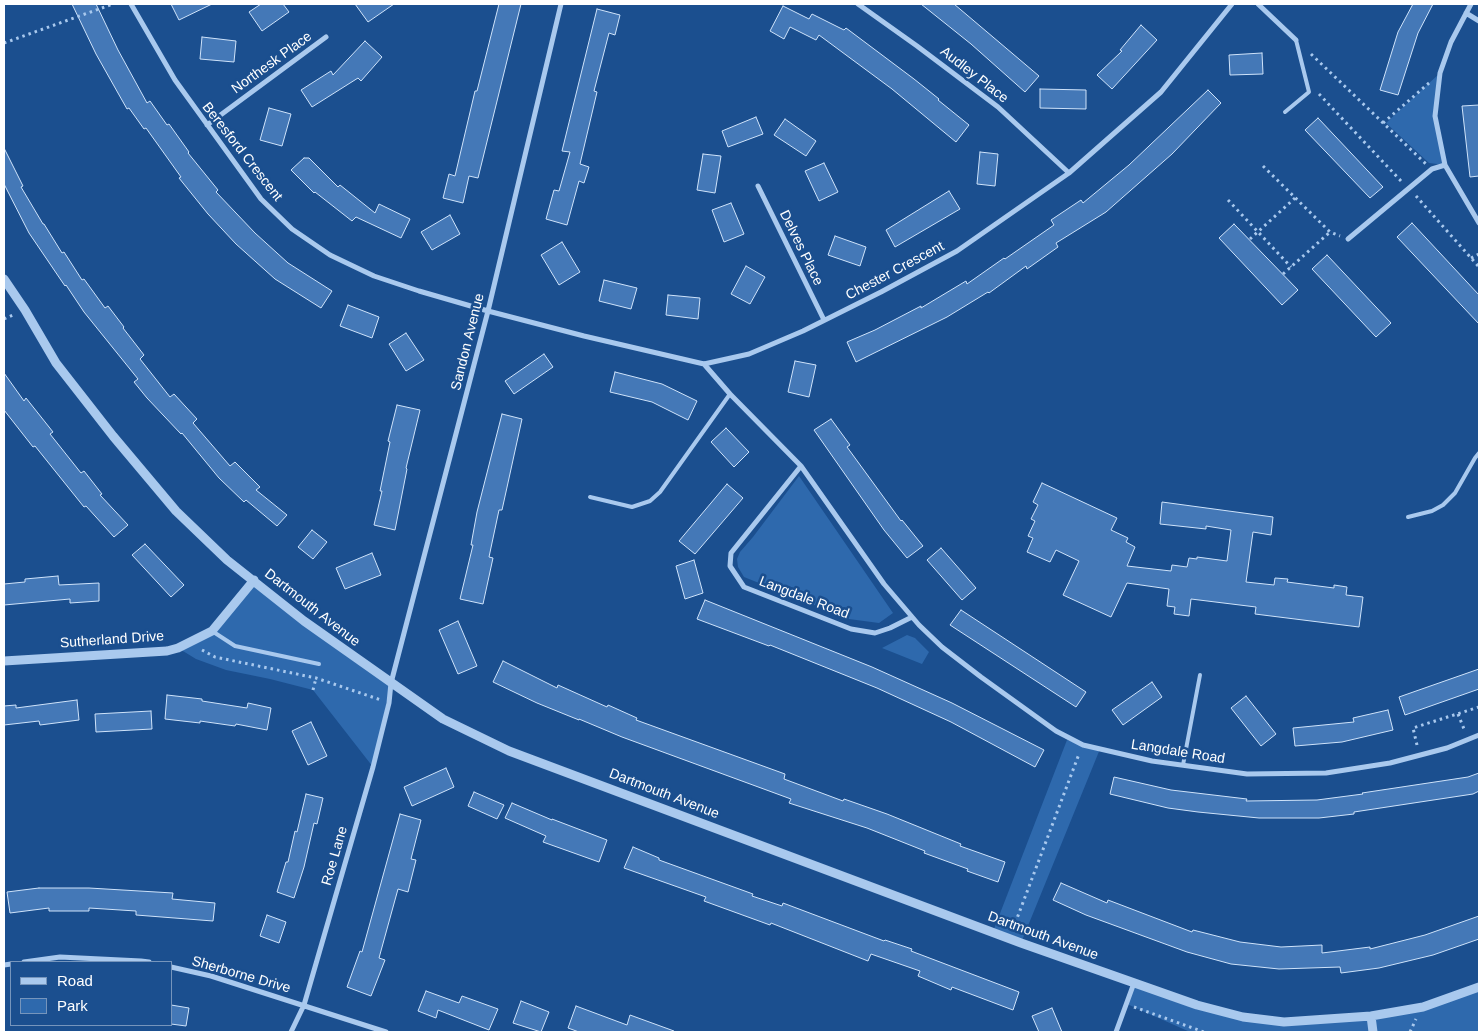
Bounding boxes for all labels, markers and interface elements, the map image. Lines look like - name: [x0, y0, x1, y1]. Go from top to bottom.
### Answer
- street label: Northesk Place: [229, 28, 315, 98]
- street label: Audley Place: [937, 43, 1011, 107]
- street label: Beresford Crescent: [198, 99, 286, 205]
- street label: Delves Place: [776, 208, 826, 288]
- street label: Chester Crescent: [843, 238, 947, 304]
- street label: Sandon Avenue: [448, 292, 488, 392]
- street label: Dartmouth Avenue: [261, 566, 363, 650]
- street label: Langdale Road: [757, 573, 851, 623]
- street label: Sutherland Drive: [59, 628, 165, 652]
- street label: Langdale Road: [1130, 736, 1226, 768]
- street label: Dartmouth Avenue: [607, 765, 721, 823]
- street label: Roe Lane: [319, 825, 351, 887]
- street label: Dartmouth Avenue: [985, 908, 1101, 964]
- street label: Sherborne Drive: [190, 953, 292, 997]
- legend: [10, 961, 172, 1026]
- text: Road: [57, 972, 93, 989]
- text: Park: [57, 997, 88, 1014]

